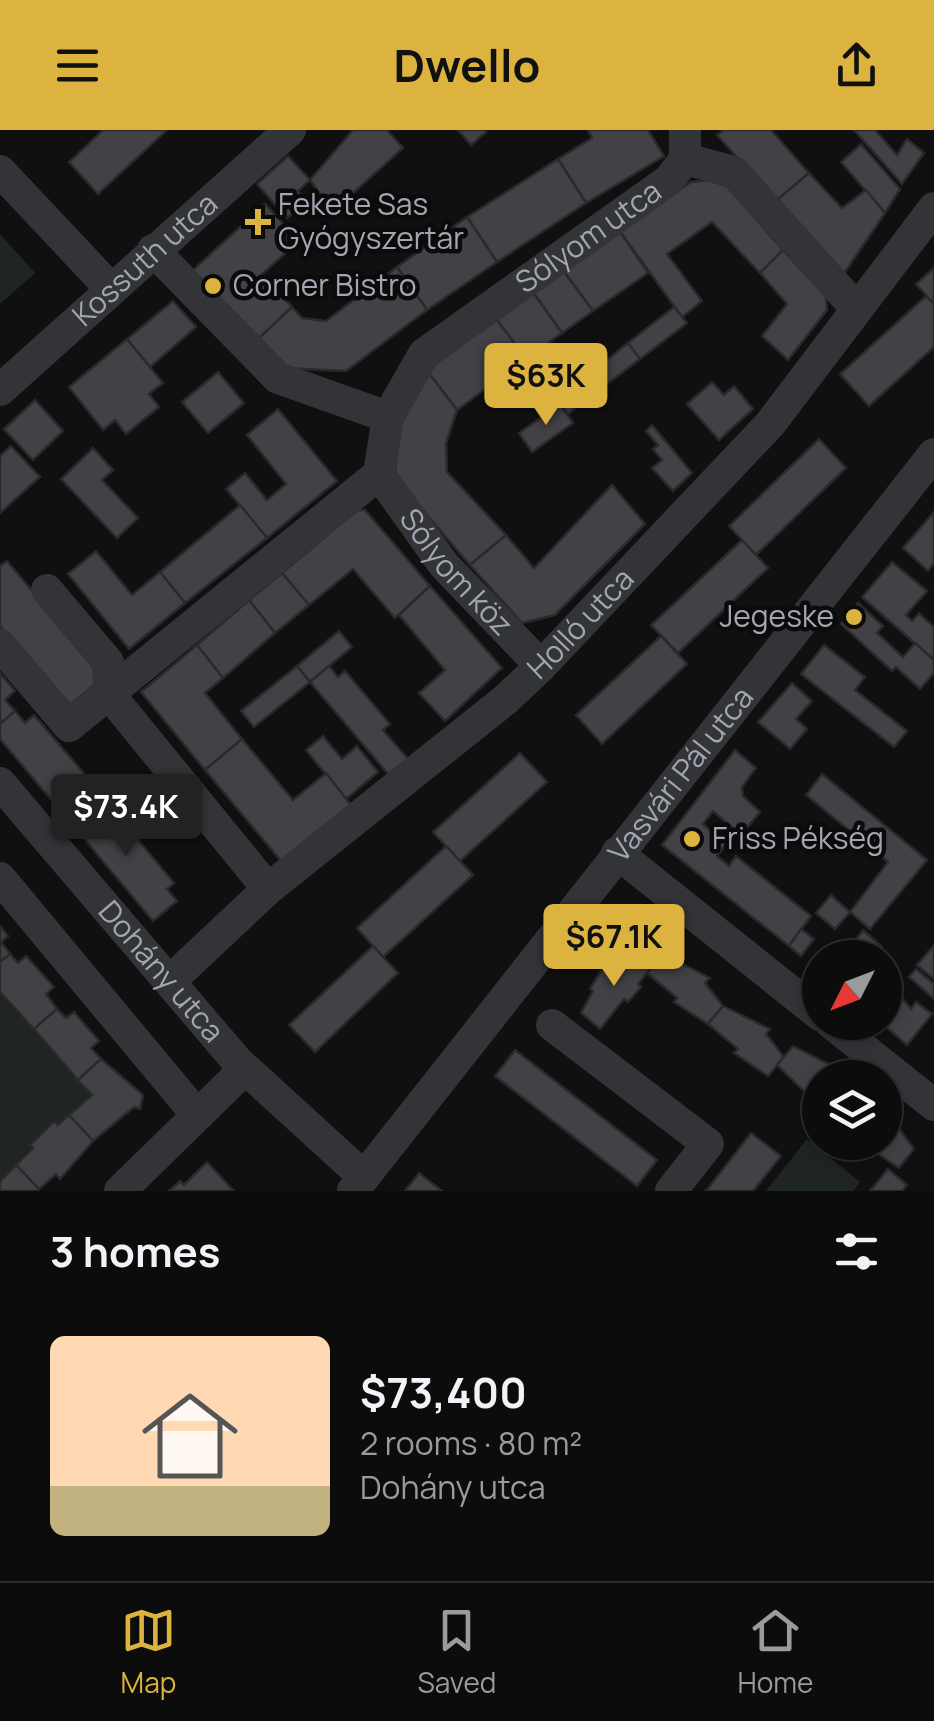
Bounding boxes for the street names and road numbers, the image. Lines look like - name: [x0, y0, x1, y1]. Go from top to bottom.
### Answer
- street label: Sólyom utca: [506, 170, 669, 302]
- street label: Kossuth utca: [63, 183, 226, 335]
- street label: Sólyom köz: [391, 500, 523, 644]
- street label: Holló utca: [518, 558, 642, 688]
- street label: Vasvári Pál utca: [598, 678, 762, 870]
- street label: Dohány utca: [90, 891, 234, 1050]

